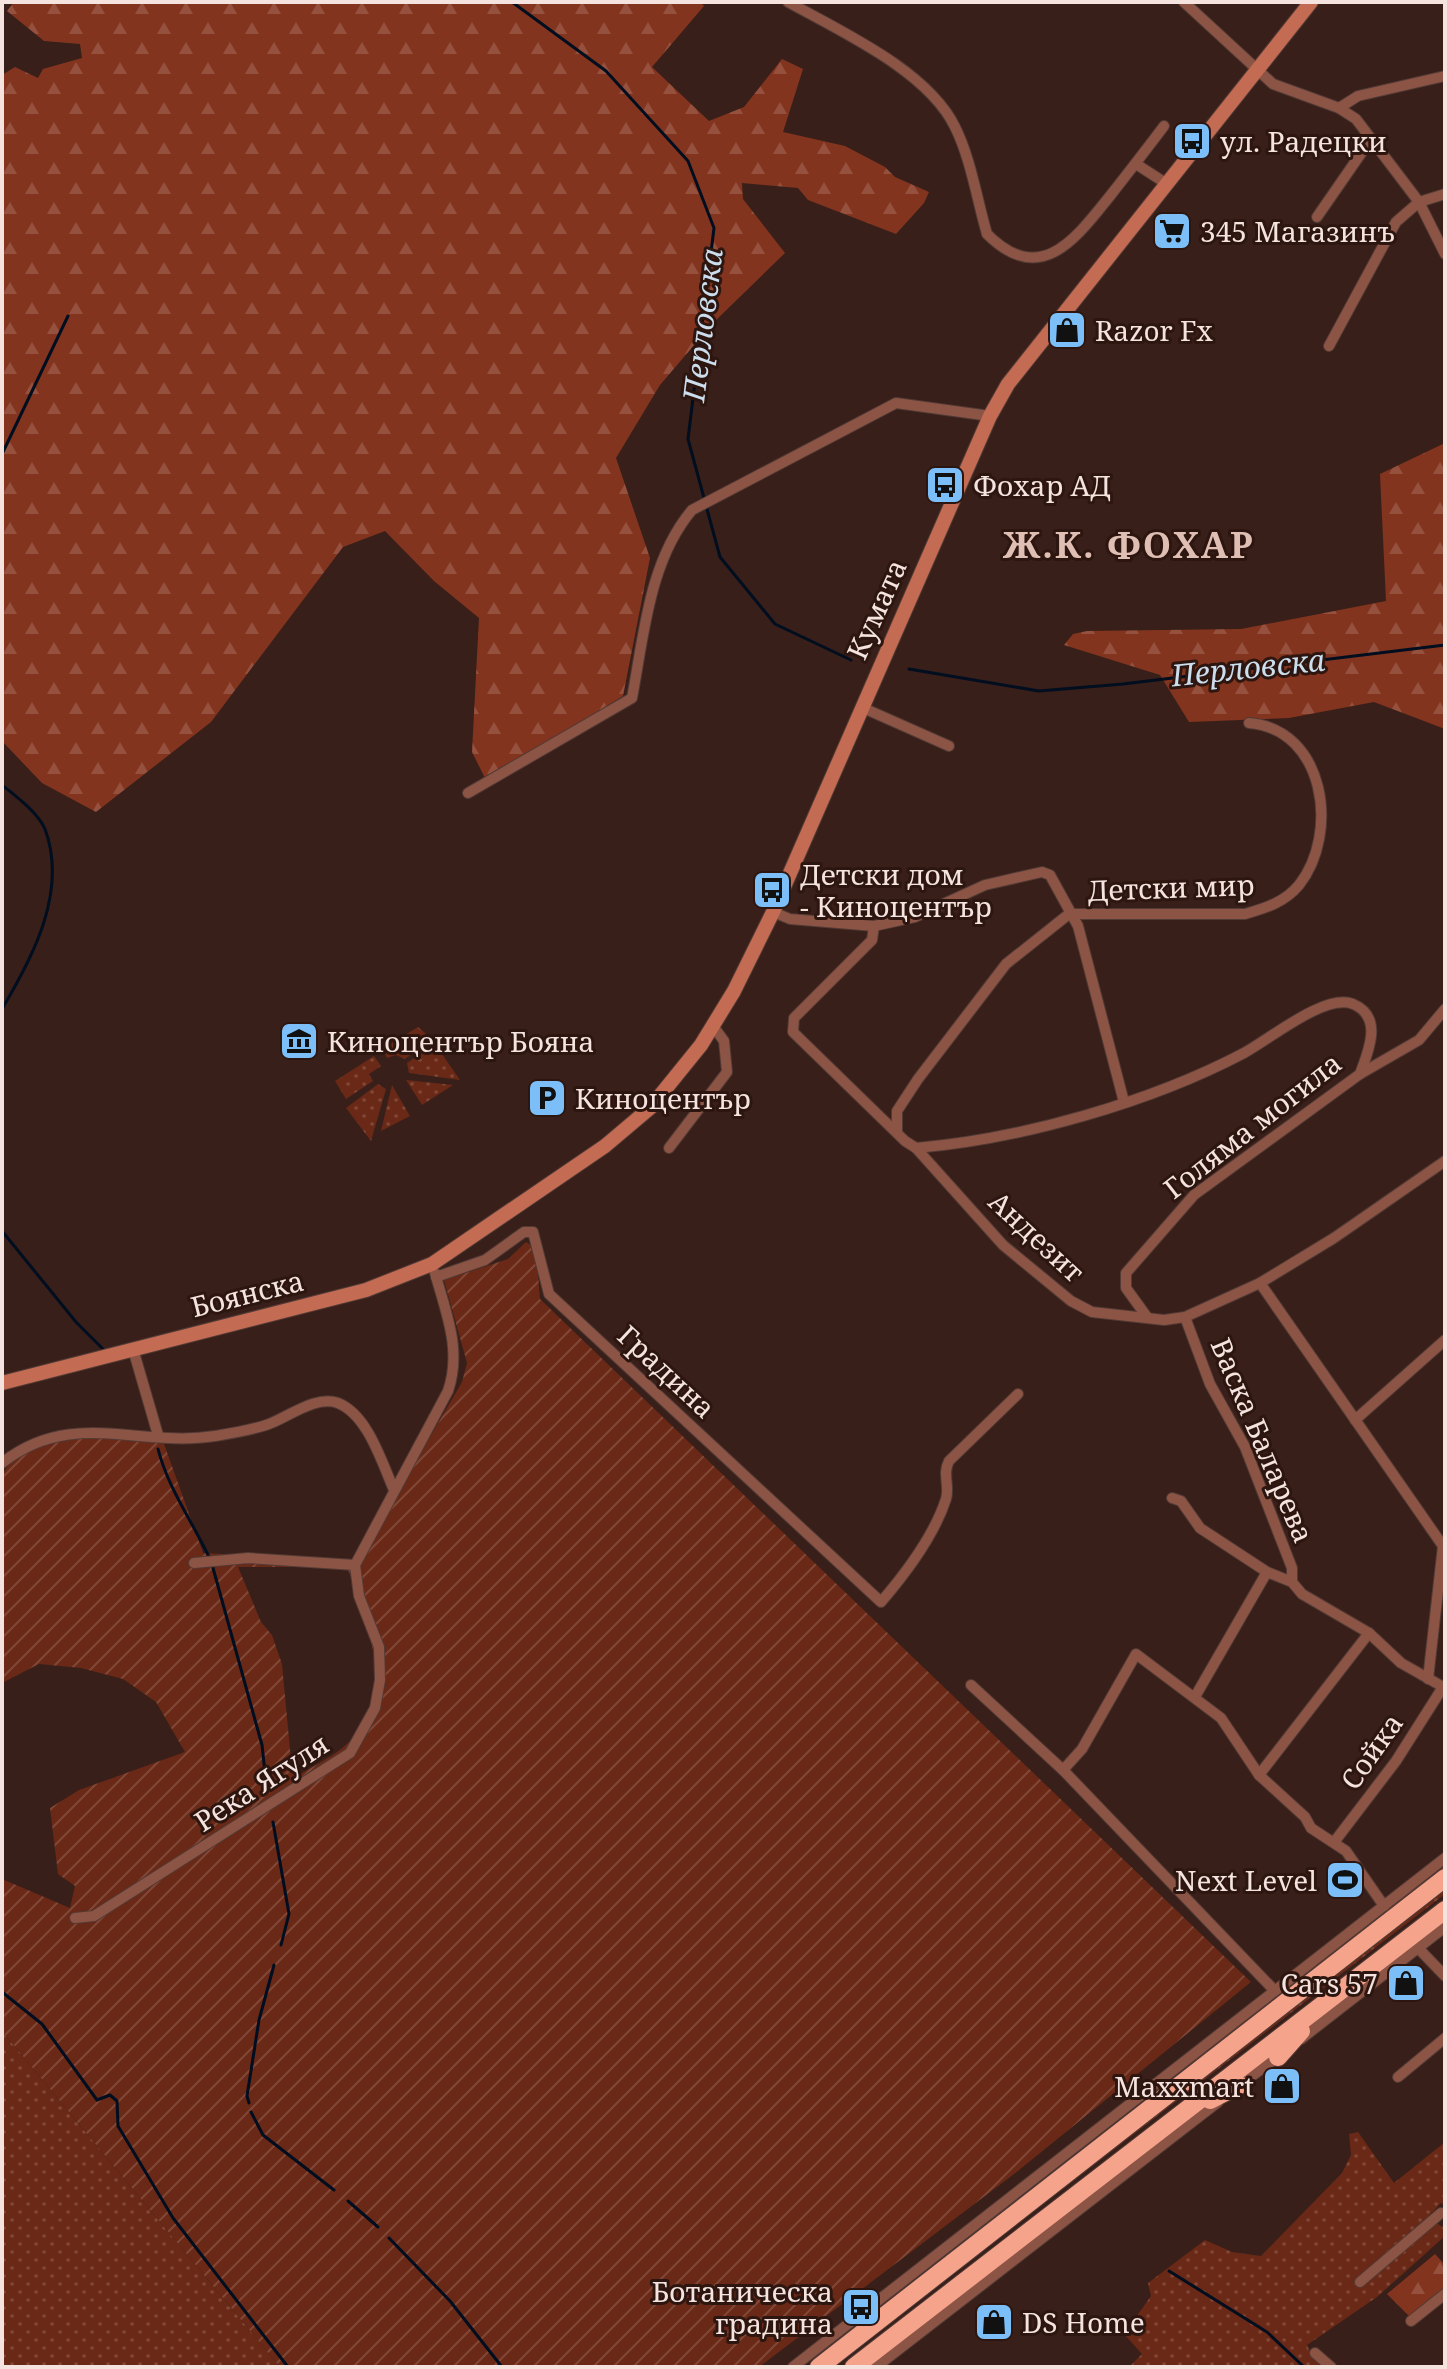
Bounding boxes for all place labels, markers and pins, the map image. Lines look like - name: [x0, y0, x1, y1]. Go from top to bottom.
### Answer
- bus stop icon: ул. Радецки: [1171, 120, 1213, 162]
- place label: ул. Радецки: [1220, 122, 1387, 160]
- supermarket icon: 345 Магазинъ: [1151, 210, 1193, 252]
- place label: 345 Магазинъ: [1200, 212, 1395, 250]
- shop icon: Razor Fx: [1046, 309, 1088, 351]
- place label: Razor Fx: [1095, 311, 1214, 349]
- bus stop icon: Фохар АД: [924, 464, 966, 506]
- place label: Фохар АД: [973, 466, 1111, 504]
- place label: Детски дом - Киноцентър: [800, 855, 992, 925]
- bus stop icon: Детски дом - Киноцентър: [751, 869, 793, 911]
- museum icon: Киноцентър Бояна: [278, 1020, 320, 1062]
- place label: Киноцентър Бояна: [327, 1022, 595, 1060]
- parking icon: Киноцентър: [526, 1077, 568, 1119]
- place label: Киноцентър: [575, 1079, 751, 1117]
- sports icon: Next Level: [1324, 1859, 1366, 1901]
- place label: Next Level: [1175, 1861, 1317, 1899]
- shop icon: Cars 57: [1385, 1962, 1427, 2004]
- place label: Cars 57: [1281, 1964, 1378, 2002]
- shop icon: Maxxmart: [1261, 2065, 1303, 2107]
- place label: Maxxmart: [1114, 2067, 1254, 2105]
- place label: Ботаническа градина: [652, 2272, 833, 2342]
- bus stop icon: Ботаническа градина: [840, 2286, 882, 2328]
- shop icon: DS Home: [973, 2301, 1015, 2343]
- place label: DS Home: [1022, 2303, 1145, 2341]

